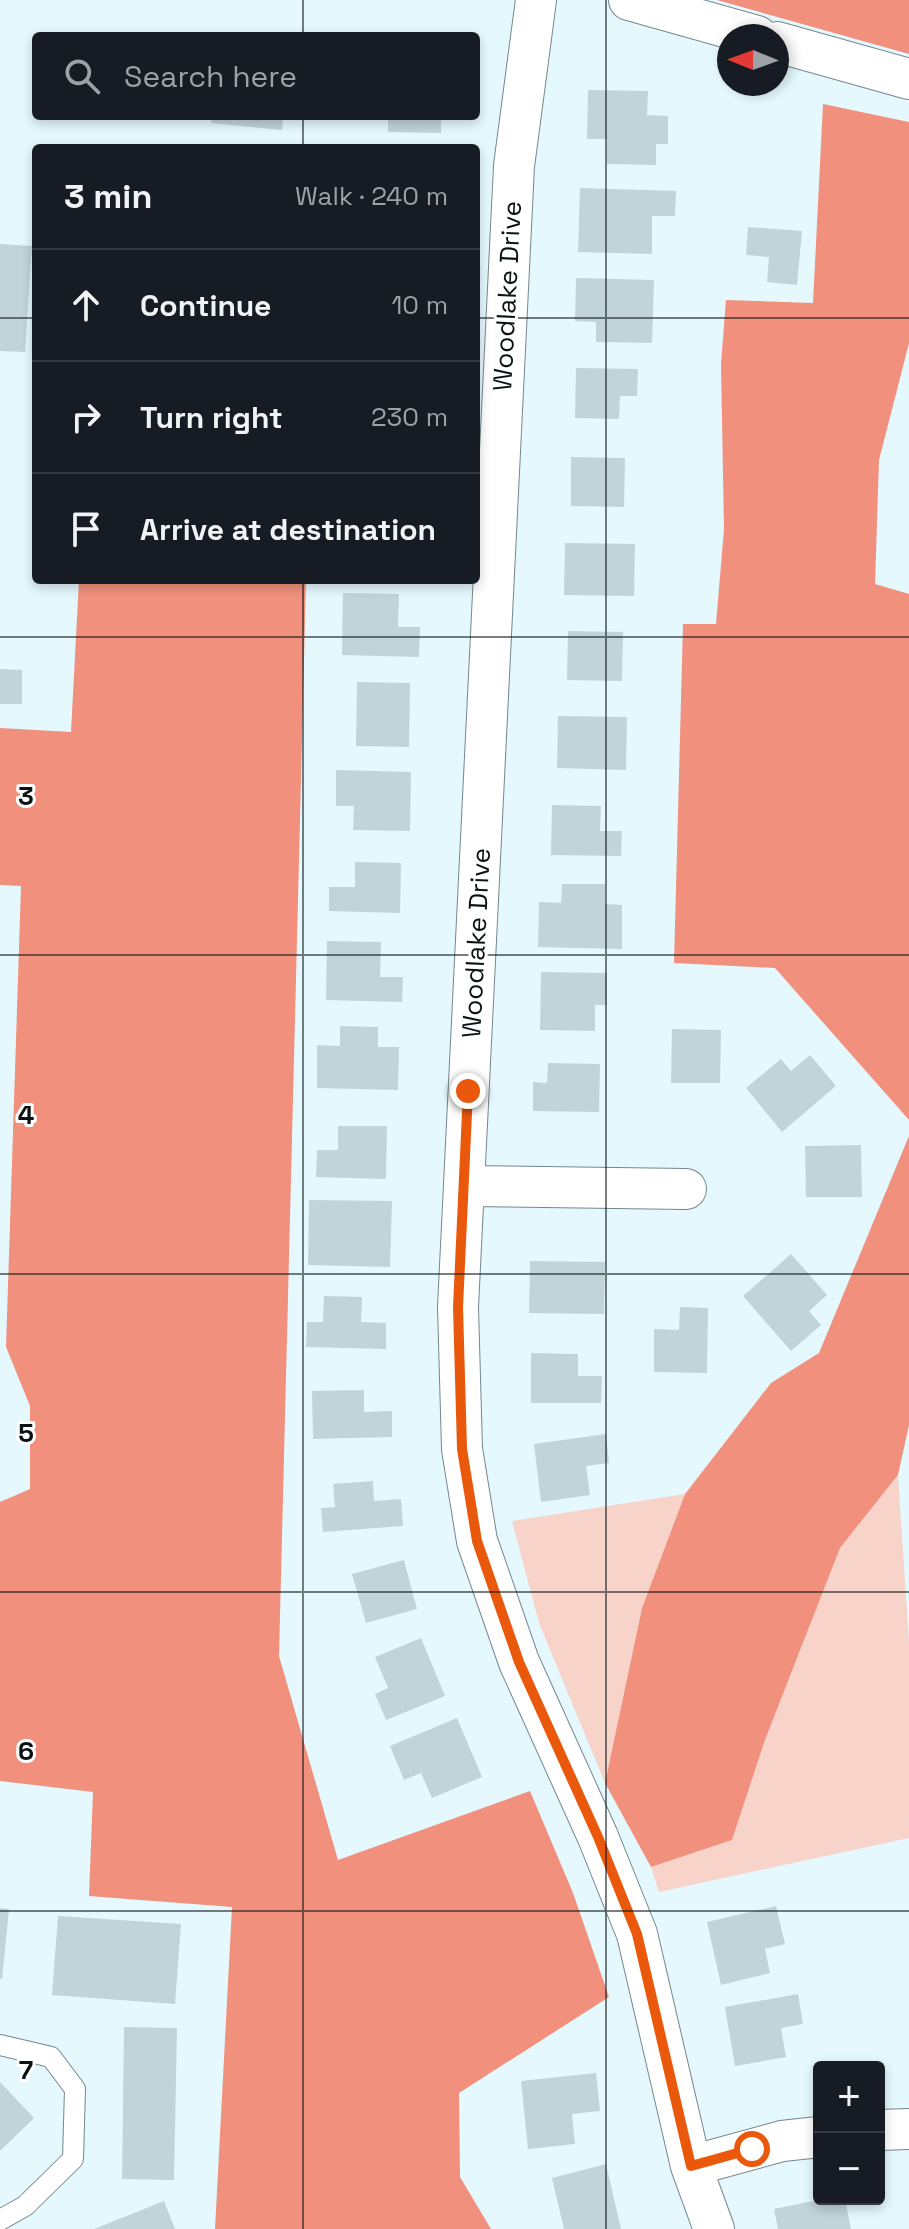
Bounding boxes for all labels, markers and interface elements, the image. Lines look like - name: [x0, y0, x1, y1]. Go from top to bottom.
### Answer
- north arrow: [717, 24, 789, 96]
- search box: [32, 32, 480, 120]
- icon: search: [60, 54, 104, 98]
- text: Search here: [124, 57, 297, 96]
- text: 3 min: [64, 175, 152, 218]
- text: Walk · 240 m: [295, 179, 448, 213]
- street label: Woodlake Drive: [485, 200, 529, 392]
- icon: ahead: [64, 283, 108, 327]
- text: Continue: [140, 286, 271, 325]
- text: 10 m: [391, 288, 448, 322]
- icon: right: [64, 395, 108, 439]
- text: Turn right: [140, 398, 283, 437]
- text: 230 m: [371, 400, 448, 434]
- icon: arrive: [64, 507, 108, 551]
- text: Arrive at destination: [140, 510, 436, 549]
- text: 3: [18, 779, 34, 813]
- street label: Woodlake Drive: [454, 847, 498, 1039]
- route end: [450, 1073, 486, 1109]
- text: 4: [18, 1098, 34, 1132]
- text: 5: [18, 1416, 34, 1450]
- text: 6: [18, 1734, 34, 1768]
- text: 7: [19, 2053, 33, 2087]
- map controls: [813, 2061, 885, 2205]
- button: +: [813, 2061, 885, 2133]
- route start: [734, 2131, 770, 2167]
- button: −: [813, 2133, 885, 2205]

